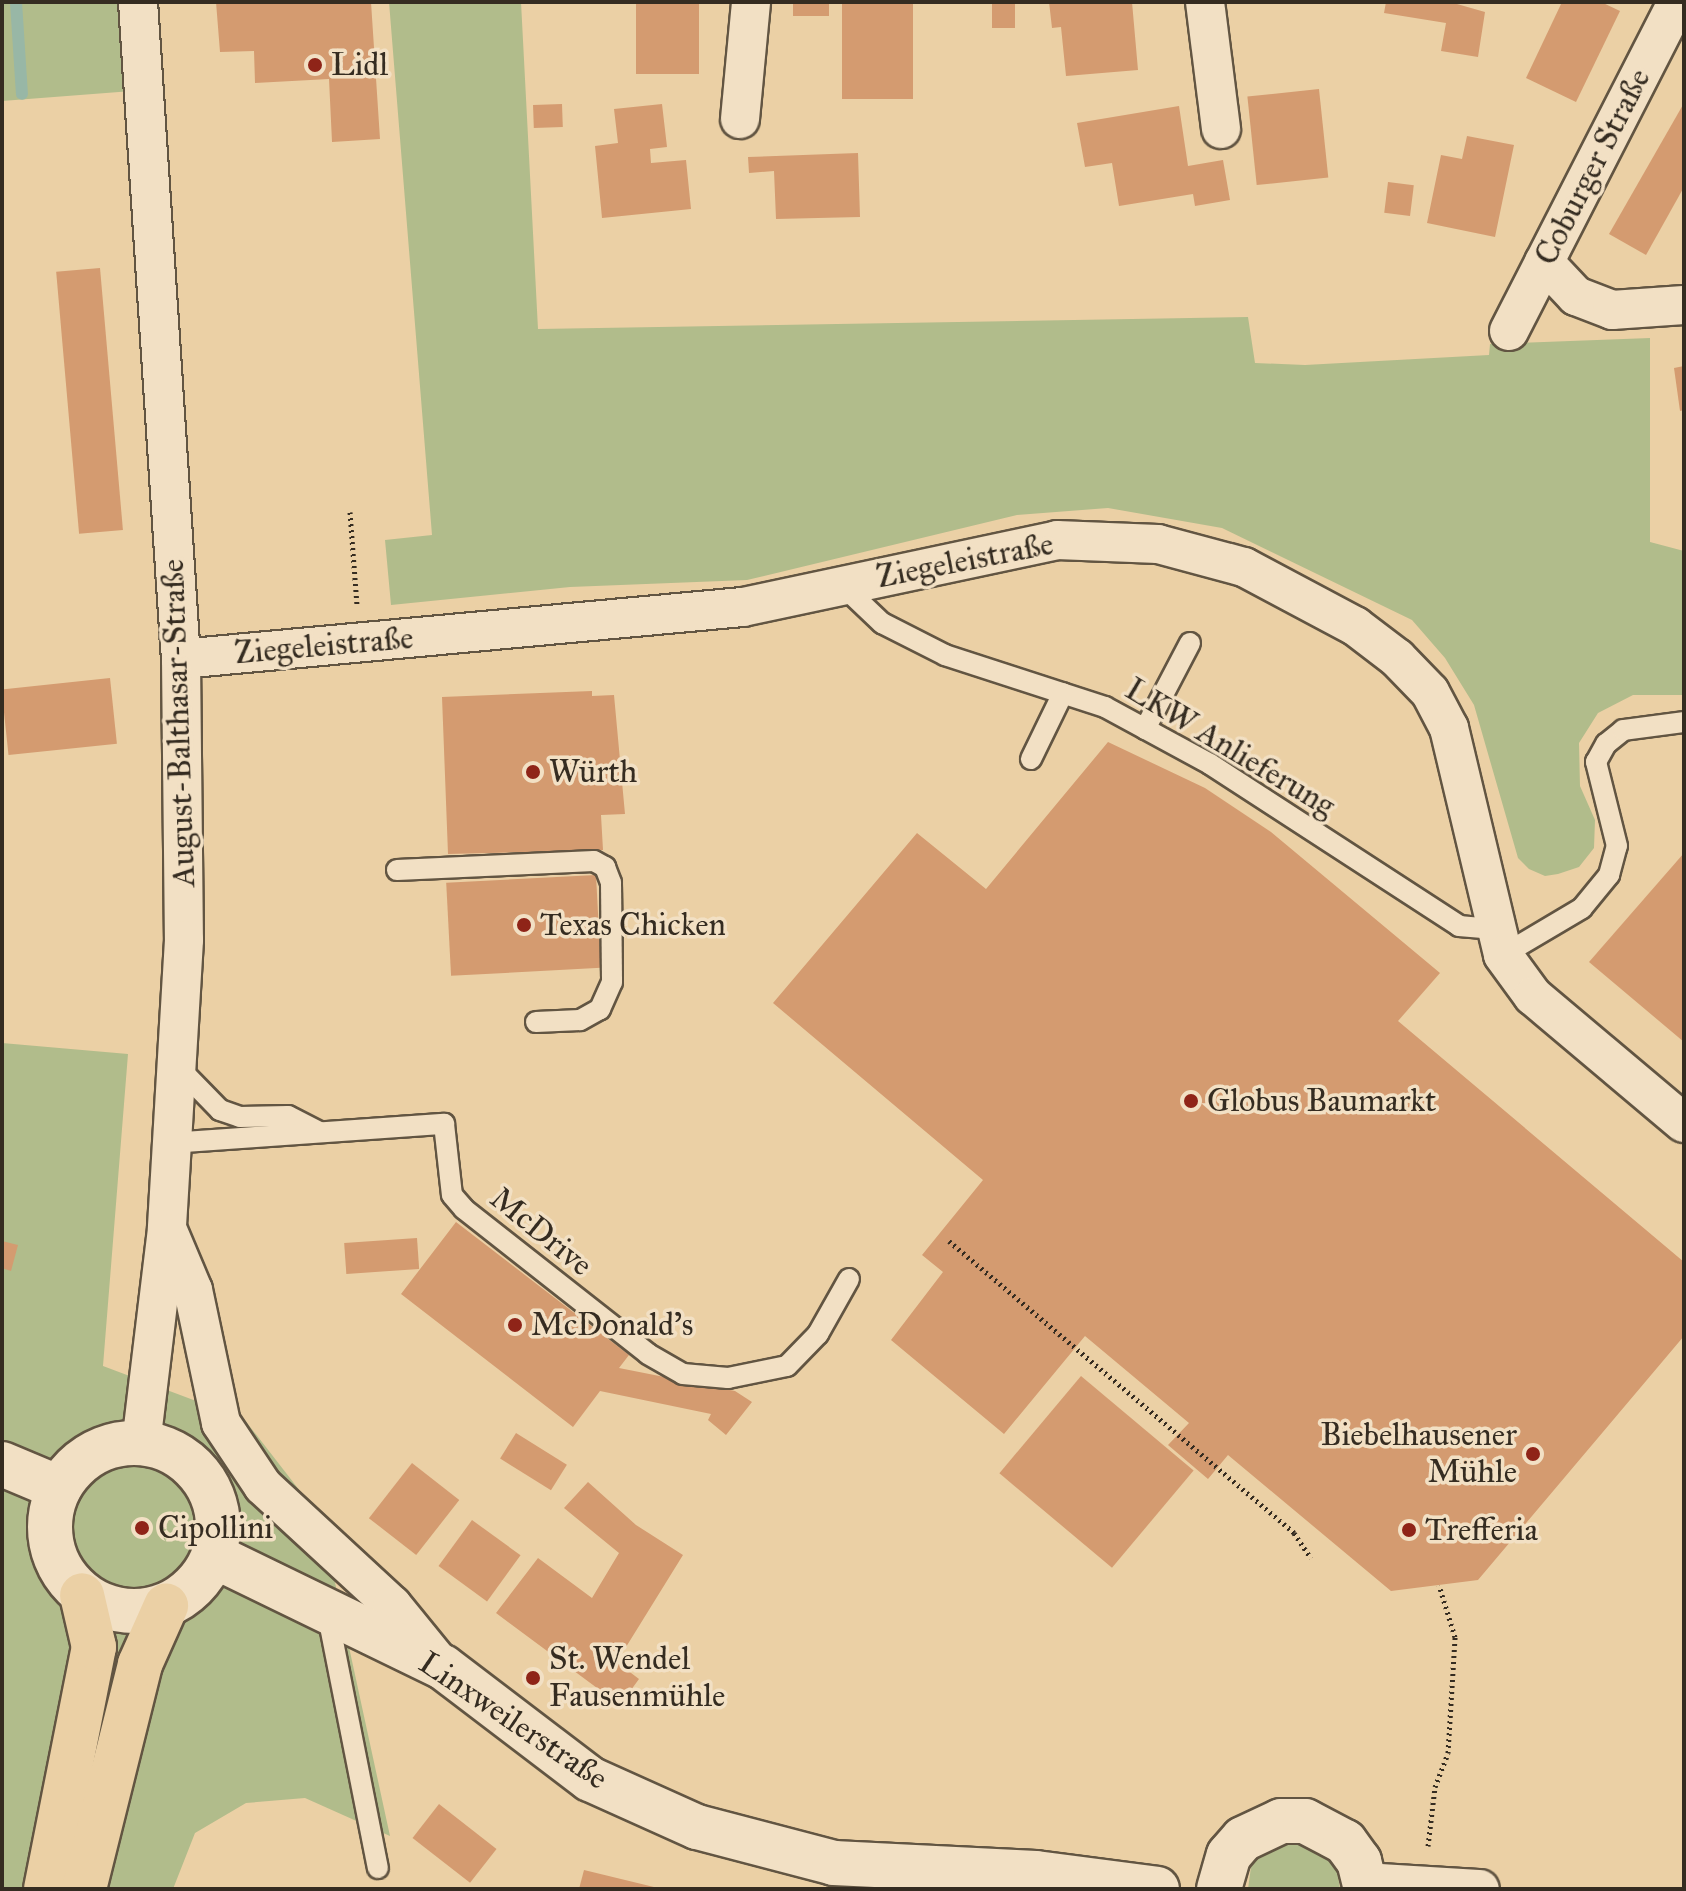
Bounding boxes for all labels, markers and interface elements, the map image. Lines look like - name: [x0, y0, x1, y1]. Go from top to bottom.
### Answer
- place label: Lidl: [331, 46, 388, 84]
- marker: Lidl: [306, 56, 324, 74]
- street label: Coburger Straße: [1527, 63, 1659, 271]
- street label: Ziegeleistraße: [873, 525, 1057, 597]
- street label: August-Balthasar-Straße: [154, 558, 204, 888]
- street label: Ziegeleistraße: [233, 619, 415, 673]
- street label: LKW Anlieferung: [1118, 670, 1342, 826]
- place label: Würth: [549, 753, 637, 791]
- marker: Würth: [524, 763, 542, 781]
- place label: Texas Chicken: [540, 906, 726, 944]
- marker: Texas Chicken: [515, 916, 533, 934]
- place label: Globus Baumarkt: [1207, 1082, 1436, 1120]
- marker: Globus Baumarkt: [1182, 1092, 1200, 1110]
- street label: McDrive: [482, 1179, 600, 1285]
- place label: McDonald's: [531, 1306, 694, 1344]
- marker: McDonald's: [506, 1316, 524, 1334]
- place label: Biebelhausener Mühle: [1320, 1417, 1517, 1492]
- marker: Biebelhausener Mühle: [1524, 1445, 1542, 1463]
- place label: Cipollini: [158, 1509, 273, 1547]
- place label: Trefferia: [1425, 1511, 1538, 1549]
- marker: Cipollini: [133, 1519, 151, 1537]
- marker: Trefferia: [1400, 1521, 1418, 1539]
- place label: St. Wendel Fausenmühle: [549, 1641, 725, 1716]
- street label: Linxweilerstraße: [411, 1644, 615, 1798]
- marker: St. Wendel Fausenmühle: [524, 1669, 542, 1687]

